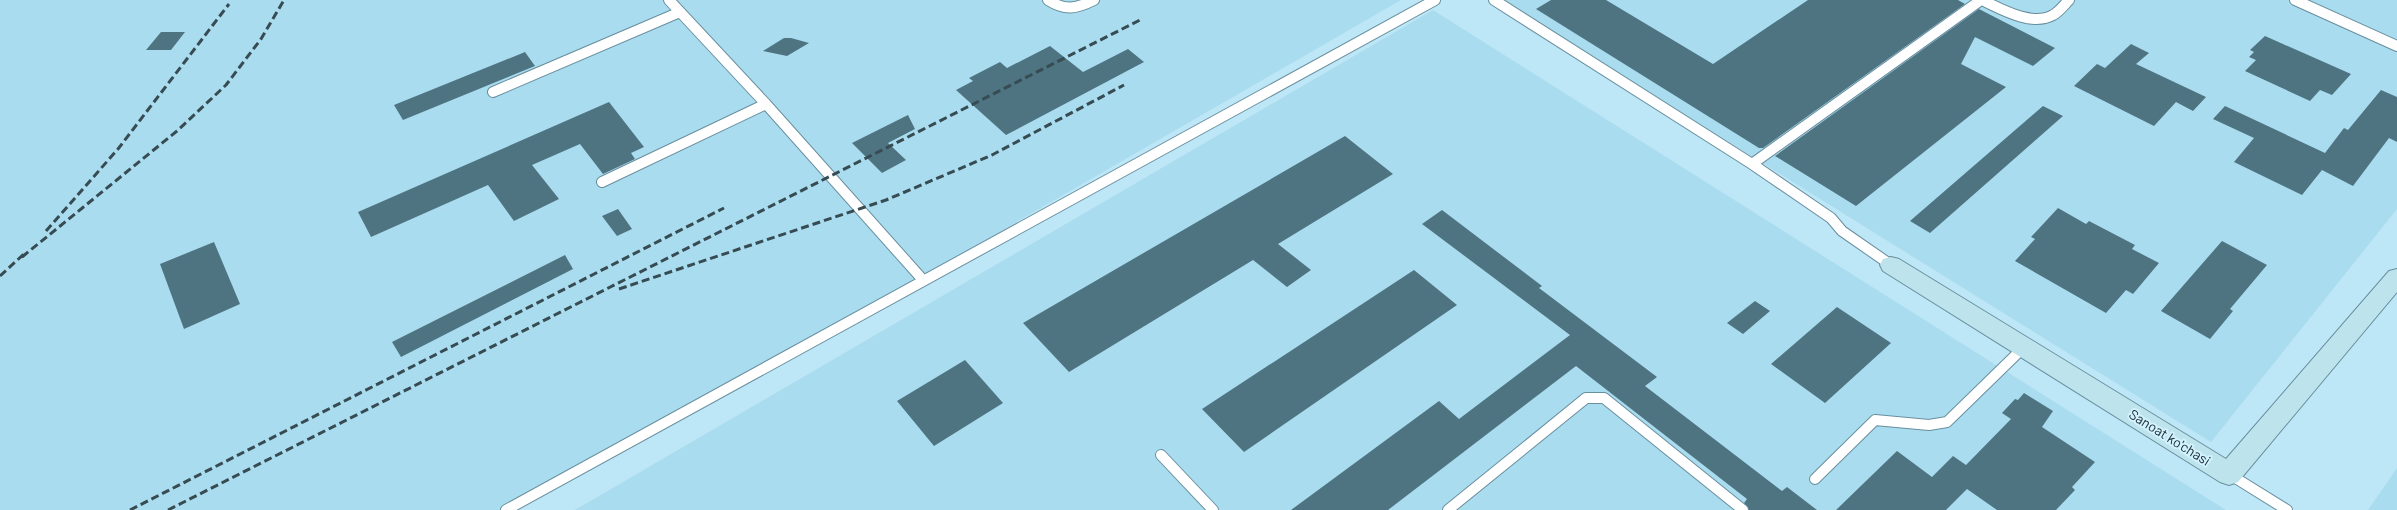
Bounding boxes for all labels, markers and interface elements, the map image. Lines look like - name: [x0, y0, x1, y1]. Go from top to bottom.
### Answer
- street label: Sanoat ko'chasi: [2126, 405, 2214, 469]

